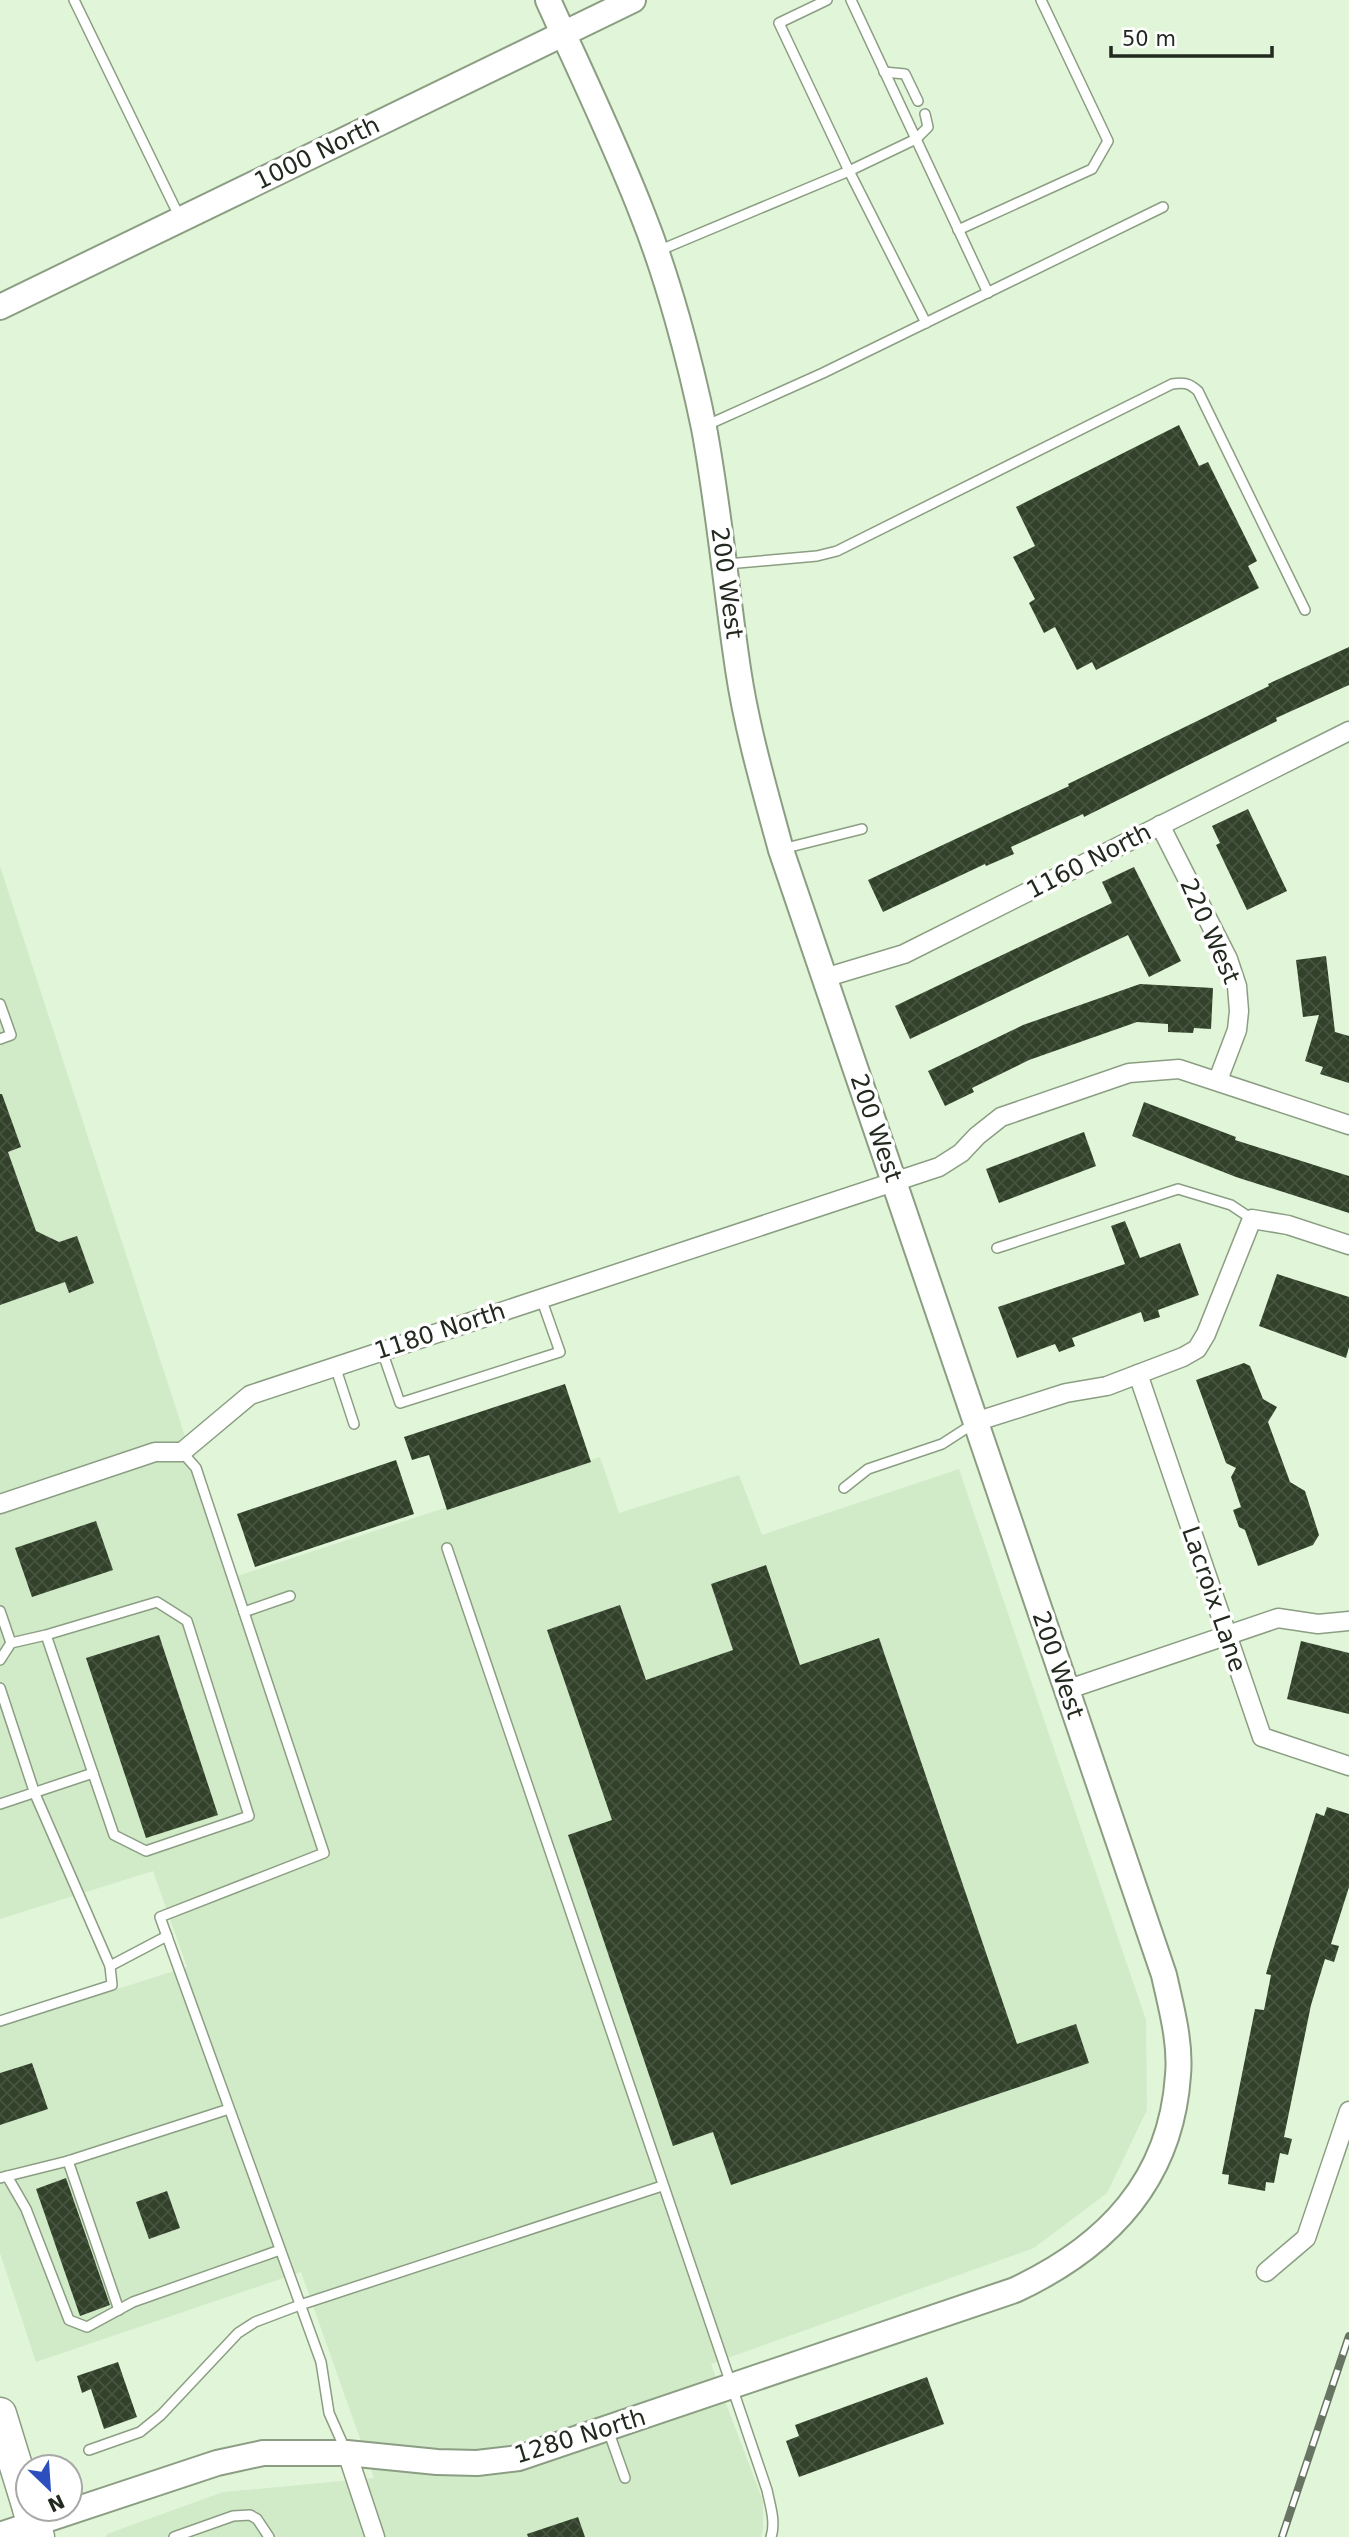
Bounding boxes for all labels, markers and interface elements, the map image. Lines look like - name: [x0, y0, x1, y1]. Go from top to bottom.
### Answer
- scale bar: [1111, 14, 1272, 58]
- text: 50 m: [1122, 27, 1176, 51]
- street label: 1000 North: [250, 111, 384, 195]
- street label: 200 West: [705, 525, 749, 641]
- street label: 1160 North: [1022, 818, 1156, 904]
- street label: 220 West: [1174, 874, 1246, 988]
- street label: 200 West: [844, 1070, 908, 1186]
- street label: 1180 North: [371, 1297, 509, 1365]
- street label: Lacroix Lane: [1176, 1523, 1252, 1675]
- street label: 200 West: [1026, 1607, 1090, 1723]
- street label: 1280 North: [511, 2403, 649, 2469]
- north arrow: [14, 2453, 84, 2523]
- text: N: [44, 2490, 68, 2517]

